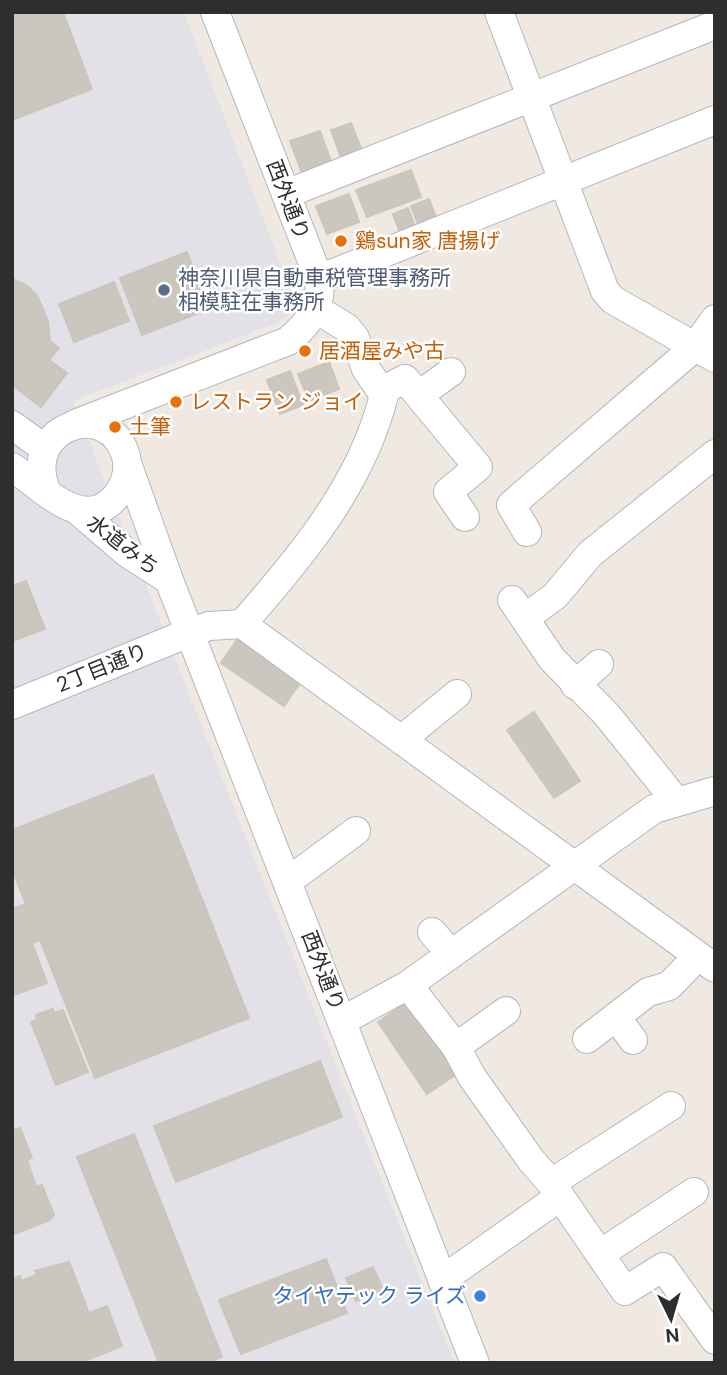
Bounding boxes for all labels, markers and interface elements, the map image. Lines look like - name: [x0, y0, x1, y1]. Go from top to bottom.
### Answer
- street label: 西外通り: [260, 156, 316, 244]
- place label: 鷄sun家 唐揚げ: [355, 227, 500, 255]
- marker: 鷄sun家 唐揚げ: [333, 233, 349, 249]
- place label: 神奈川県自動車税管理事務所 相模駐在事務所: [178, 264, 451, 316]
- marker: 神奈川県自動車税管理事務所 相模駐在事務所: [156, 282, 172, 298]
- place label: 居酒屋みや古: [319, 337, 445, 365]
- marker: 居酒屋みや古: [297, 343, 313, 359]
- place label: レストラン ジョイ: [190, 388, 364, 416]
- marker: レストラン ジョイ: [168, 394, 184, 410]
- place label: 土筆: [129, 413, 171, 441]
- marker: 土筆: [107, 419, 123, 435]
- street label: 水道みち: [81, 509, 165, 581]
- street label: 2丁目通り: [52, 637, 152, 699]
- street label: 西外通り: [295, 927, 351, 1015]
- place label: タイヤテック ライズ: [273, 1282, 466, 1310]
- north arrow: [636, 1284, 706, 1354]
- marker: タイヤテック ライズ: [472, 1288, 488, 1304]
- text: N: [664, 1322, 680, 1348]

